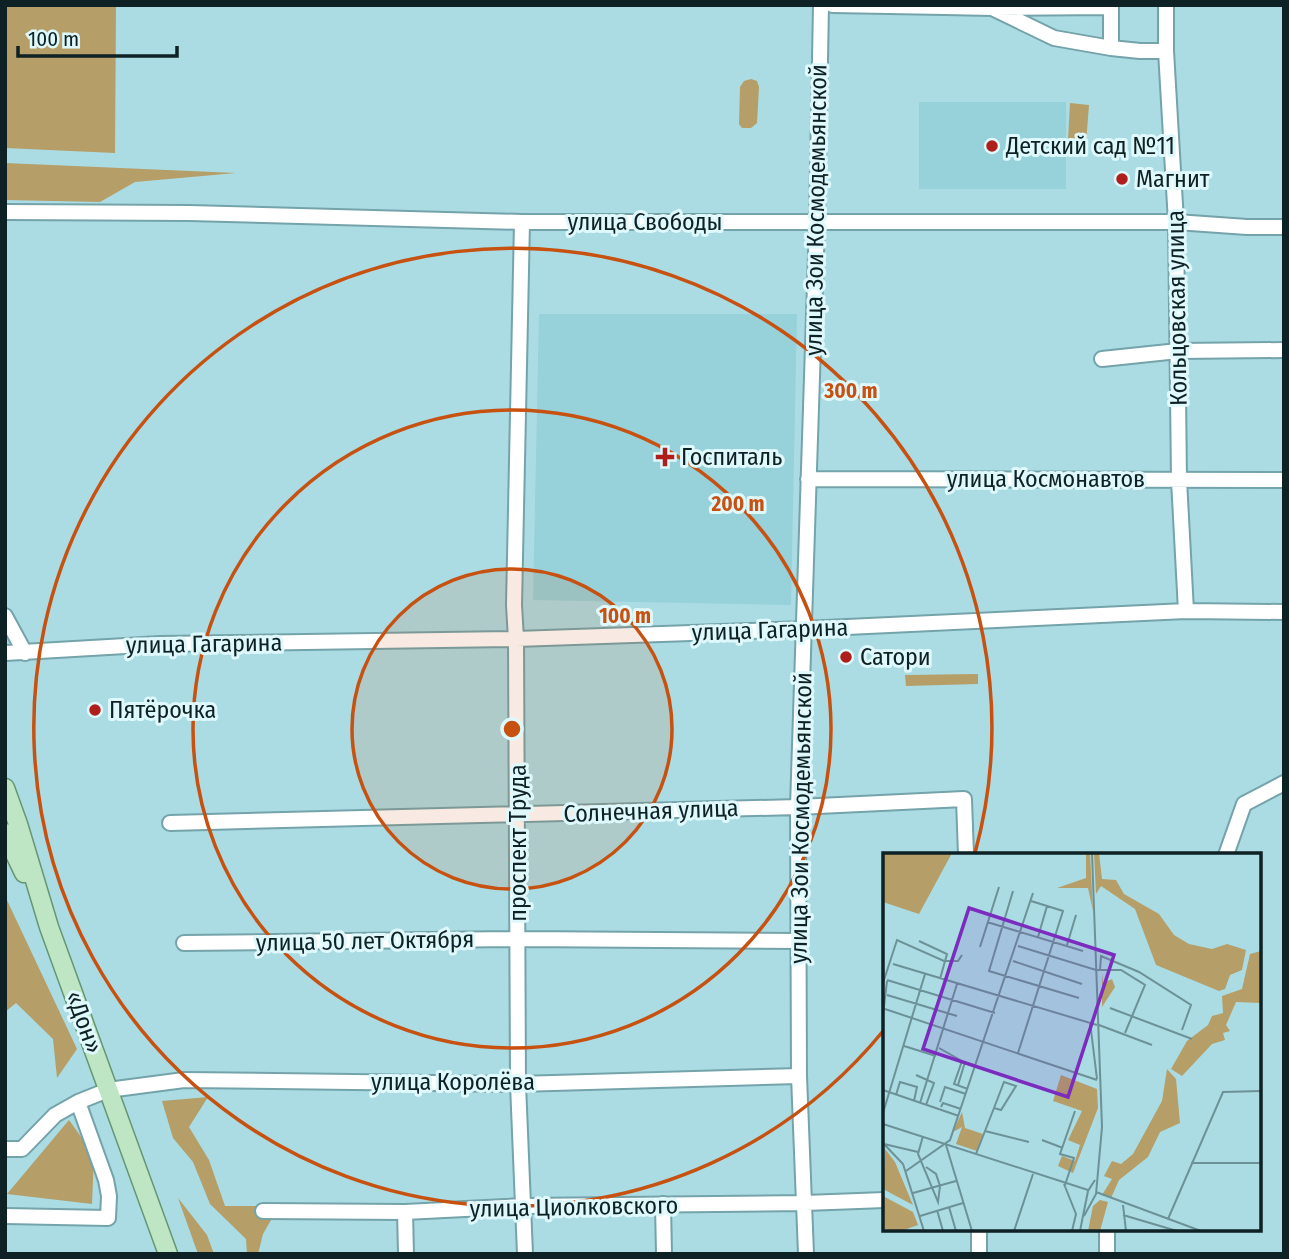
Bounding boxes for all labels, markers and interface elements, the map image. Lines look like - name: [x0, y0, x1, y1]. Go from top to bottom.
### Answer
- scale bar: [18, 14, 177, 58]
- text: 100 m: [28, 26, 79, 52]
- street label: улица Зои Космодемьянской: [799, 64, 833, 356]
- place label: Детский сад №11: [1005, 132, 1175, 160]
- marker: Детский сад №11: [984, 138, 1000, 154]
- place label: Магнит: [1136, 165, 1210, 193]
- marker: Магнит: [1114, 171, 1130, 187]
- street label: улица Свободы: [567, 208, 723, 236]
- street label: Кольцовская улица: [1161, 210, 1193, 406]
- text: 300 m: [823, 378, 878, 404]
- place label: Госпиталь: [681, 443, 782, 471]
- marker: Госпиталь: [655, 447, 675, 467]
- street label: улица Космонавтов: [947, 465, 1145, 493]
- text: 200 m: [710, 491, 765, 517]
- text: 100 m: [599, 603, 651, 629]
- street label: улица Гагарина: [691, 613, 849, 647]
- street label: улица Гагарина: [126, 629, 282, 659]
- place label: Сатори: [860, 643, 931, 671]
- marker: Сатори: [838, 649, 854, 665]
- street label: улица Зои Космодемьянской: [784, 672, 818, 964]
- place label: Пятёрочка: [109, 696, 216, 724]
- marker: Пятёрочка: [87, 702, 103, 718]
- centre of rings: [500, 717, 524, 741]
- street label: проспект Труда: [504, 764, 532, 922]
- street label: Солнечная улица: [563, 794, 739, 828]
- inset map: [883, 853, 1261, 1231]
- street label: улица 50 лет Октября: [256, 925, 474, 957]
- street label: «Дон»: [60, 987, 108, 1057]
- street label: улица Королёва: [371, 1068, 535, 1096]
- street label: улица Циолковского: [469, 1191, 679, 1223]

